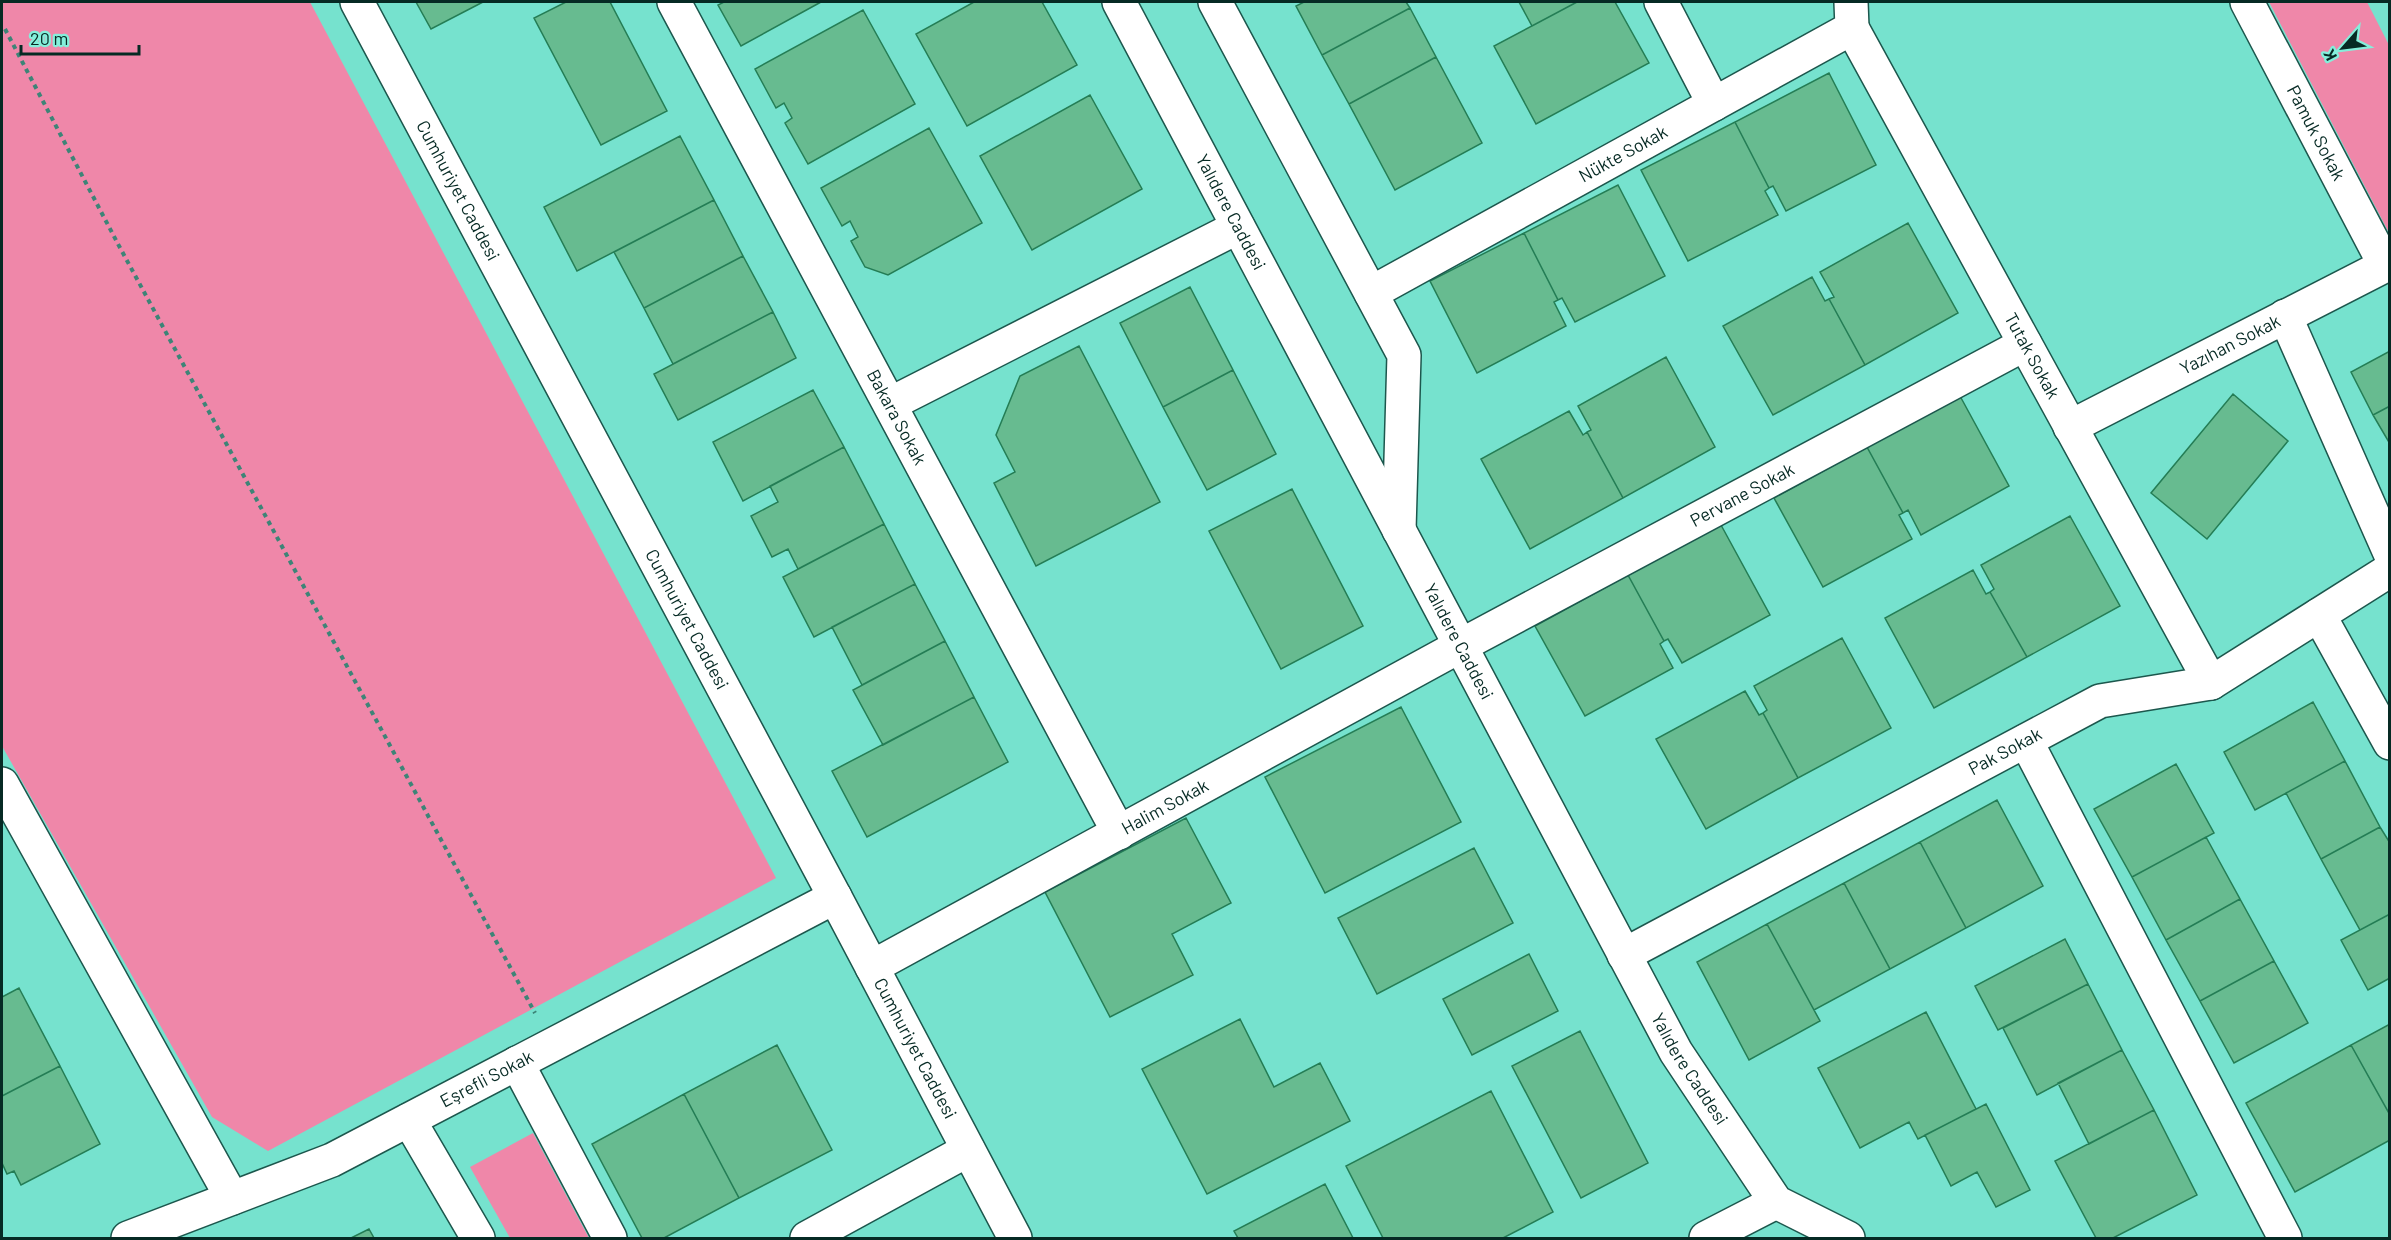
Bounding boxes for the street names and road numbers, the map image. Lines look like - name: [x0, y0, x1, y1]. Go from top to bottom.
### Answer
- street label: Pamuk Sokak: [2283, 81, 2351, 184]
- street label: Cumhuriyet Caddesi: [412, 116, 505, 264]
- street label: Nükte Sokak: [1575, 120, 1671, 186]
- street label: Yalıdere Caddesi: [1192, 150, 1271, 274]
- street label: Tutak Sokak: [2000, 309, 2065, 402]
- street label: Yazıhan Sokak: [2176, 309, 2284, 379]
- street label: Bakara Sokak: [863, 365, 932, 468]
- street label: Pervane Sokak: [1686, 457, 1798, 531]
- street label: Cumhuriyet Caddesi: [641, 545, 734, 693]
- street label: Yalıdere Caddesi: [1419, 579, 1499, 703]
- street label: Pak Sokak: [1964, 722, 2045, 779]
- street label: Halim Sokak: [1117, 774, 1212, 839]
- street label: Cumhuriyet Caddesi: [870, 974, 962, 1122]
- street label: Yalıdere Caddesi: [1647, 1009, 1733, 1129]
- street label: Eşrefli Sokak: [436, 1045, 536, 1112]

